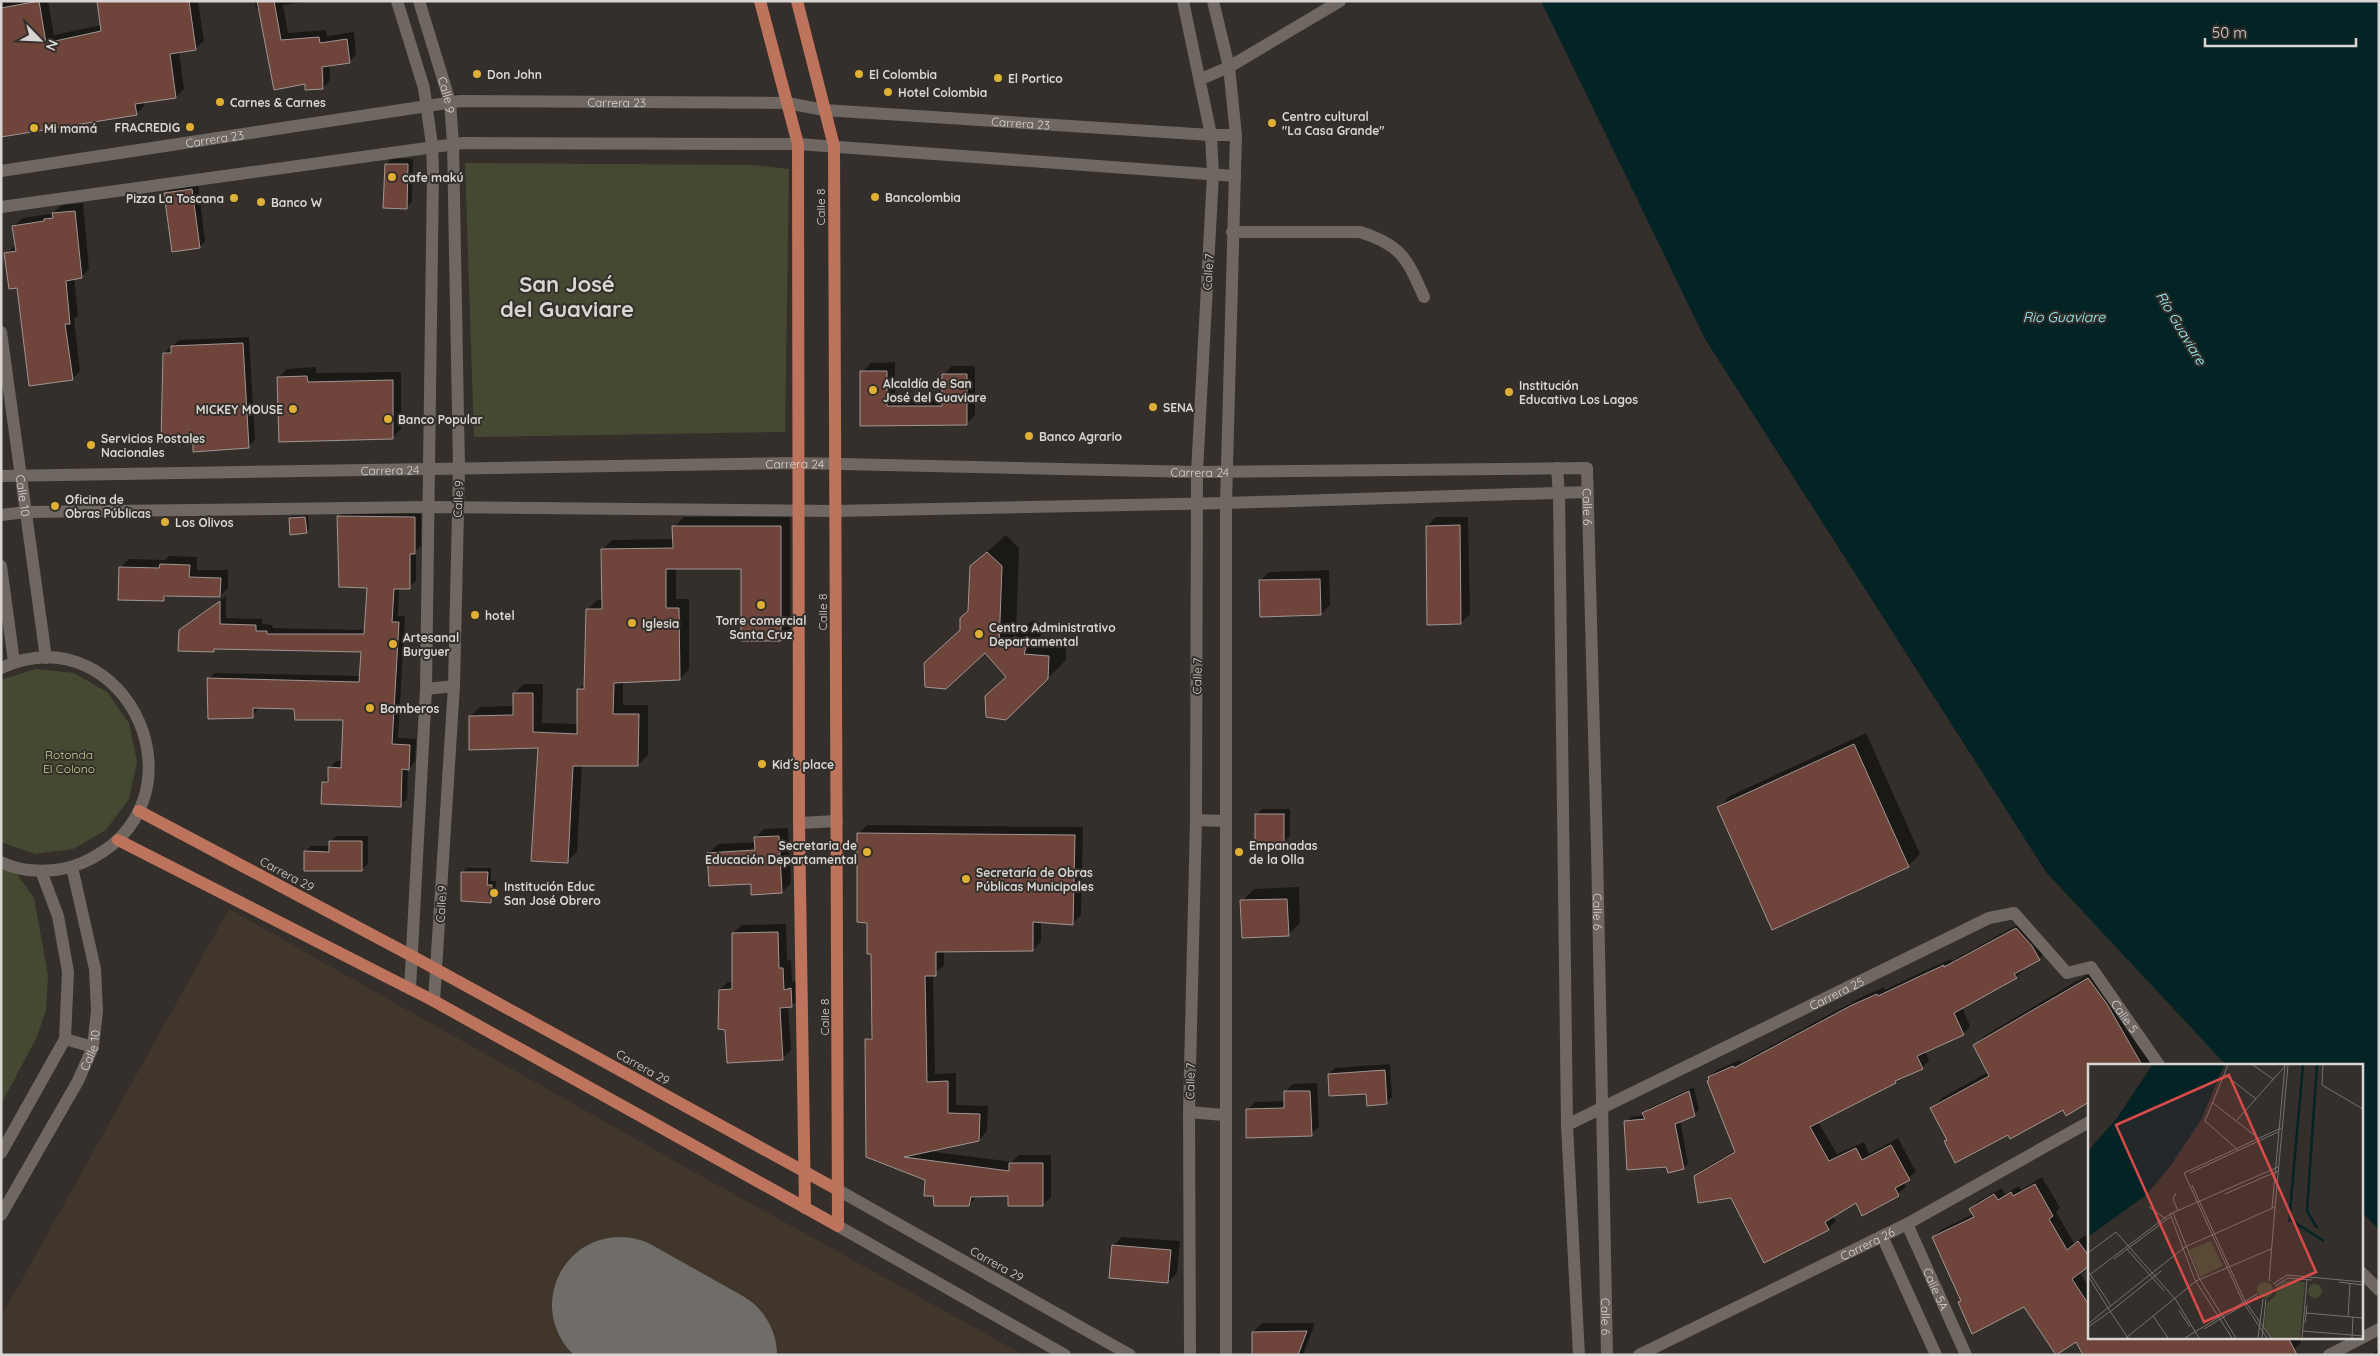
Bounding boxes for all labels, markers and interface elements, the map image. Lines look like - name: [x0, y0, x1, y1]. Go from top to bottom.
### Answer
- north arrow: [15, 15, 65, 65]
- scale bar: [2205, 15, 2356, 47]
- text: 50 m: [2212, 23, 2247, 42]
- text: N: [42, 37, 62, 54]
- place label: Don John: [487, 67, 542, 82]
- place label: El Colombia: [869, 67, 937, 82]
- marker: Don John: [471, 68, 483, 80]
- marker: El Colombia: [853, 68, 865, 80]
- place label: El Portico: [1008, 71, 1063, 86]
- marker: El Portico: [992, 72, 1004, 84]
- street label: Calle 9: [435, 75, 458, 114]
- place label: Hotel Colombia: [898, 85, 987, 100]
- marker: Hotel Colombia: [882, 86, 894, 98]
- street label: Carrera 23: [587, 94, 646, 110]
- place label: Carnes & Carnes: [230, 95, 326, 110]
- marker: Carnes & Carnes: [214, 96, 226, 108]
- place label: Centro cultural "La Casa Grande": [1282, 109, 1385, 138]
- street label: Carrera 23: [991, 113, 1050, 132]
- marker: Centro cultural "La Casa Grande": [1266, 117, 1278, 129]
- place label: FRACREDIG: [115, 120, 180, 135]
- place label: Mi mamá: [44, 121, 97, 136]
- marker: FRACREDIG: [184, 121, 196, 133]
- marker: Mi mamá: [28, 122, 40, 134]
- street label: Carrera 23: [184, 127, 245, 150]
- place label: cafe makú: [402, 170, 464, 185]
- marker: cafe makú: [386, 171, 398, 183]
- street label: Calle 8: [813, 188, 828, 226]
- place label: Bancolombia: [885, 190, 961, 205]
- place label: Pizza La Toscana: [126, 191, 224, 206]
- marker: Bancolombia: [869, 191, 881, 203]
- marker: Pizza La Toscana: [228, 192, 240, 204]
- place label: Banco W: [271, 195, 323, 210]
- marker: Banco W: [255, 196, 267, 208]
- street label: Calle 7: [1200, 253, 1216, 291]
- district label: San José del Guaviare: [500, 270, 634, 323]
- water label: Río Guaviare: [2152, 288, 2211, 369]
- water label: Rio Guaviare: [2023, 308, 2106, 326]
- place label: Alcaldía de San José del Guaviare: [883, 376, 986, 405]
- place label: Institución Educativa Los Lagos: [1519, 378, 1638, 407]
- marker: Alcaldía de San José del Guaviare: [867, 384, 879, 396]
- marker: Institución Educativa Los Lagos: [1503, 386, 1515, 398]
- place label: SENA: [1163, 400, 1194, 415]
- marker: SENA: [1147, 401, 1159, 413]
- place label: MICKEY MOUSE: [196, 402, 283, 417]
- marker: MICKEY MOUSE: [287, 403, 299, 415]
- place label: Banco Popular: [398, 412, 483, 427]
- marker: Banco Popular: [382, 413, 394, 425]
- place label: Banco Agrario: [1039, 429, 1123, 444]
- marker: Banco Agrario: [1023, 430, 1035, 442]
- place label: Servicios Postales Nacionales: [101, 431, 205, 460]
- marker: Servicios Postales Nacionales: [85, 439, 97, 451]
- street label: Carrera 24: [765, 455, 824, 471]
- street label: Carrera 24: [360, 462, 419, 478]
- street label: Carrera 24: [1170, 464, 1229, 480]
- street label: Calle 10: [13, 474, 34, 517]
- street label: Calle 9: [450, 480, 466, 518]
- street label: Calle 6: [1580, 488, 1596, 526]
- place label: Oficina de Obras Públicas: [65, 492, 151, 521]
- marker: Oficina de Obras Públicas: [49, 500, 61, 512]
- place label: Los Olivos: [175, 515, 234, 530]
- marker: Los Olivos: [159, 516, 171, 528]
- street label: Calle 8: [815, 593, 830, 631]
- marker: Torre comercial Santa Cruz: [755, 599, 767, 611]
- place label: hotel: [485, 608, 515, 623]
- marker: hotel: [469, 609, 481, 621]
- place label: Torre comercial Santa Cruz: [716, 613, 806, 642]
- place label: Iglesia: [642, 616, 679, 631]
- marker: Iglesia: [626, 617, 638, 629]
- place label: Centro Administrativo Departamental: [989, 620, 1116, 649]
- marker: Centro Administrativo Departamental: [973, 628, 985, 640]
- place label: Artesanal Burguer: [403, 630, 459, 659]
- marker: Artesanal Burguer: [387, 638, 399, 650]
- street label: Calle 7: [1189, 658, 1205, 694]
- place label: Bomberos: [380, 701, 439, 716]
- marker: Bomberos: [364, 702, 376, 714]
- park label: Rotonda El Colono: [43, 747, 95, 776]
- place label: Kid´s place: [772, 757, 834, 772]
- marker: Kid´s place: [756, 758, 768, 770]
- place label: Secretaria de Educación Departamental: [705, 838, 857, 867]
- place label: Empanadas de la Olla: [1249, 838, 1318, 867]
- marker: Secretaria de Educación Departamental: [861, 846, 873, 858]
- marker: Empanadas de la Olla: [1233, 846, 1245, 858]
- street label: Carrera 29: [257, 853, 317, 895]
- place label: Secretaría de Obras Públicas Municipales: [976, 865, 1094, 894]
- marker: Secretaría de Obras Públicas Municipales: [960, 873, 972, 885]
- place label: Institución Educ San José Obrero: [504, 879, 601, 908]
- street label: Calle 9: [433, 885, 449, 923]
- marker: Institución Educ San José Obrero: [488, 887, 500, 899]
- street label: Calle 6: [1590, 893, 1606, 931]
- street label: Carrera 25: [1806, 973, 1866, 1013]
- street label: Calle 5: [2108, 996, 2142, 1036]
- street label: Calle 8: [817, 998, 832, 1036]
- street label: Calle 10: [76, 1029, 102, 1073]
- street label: Carrera 29: [613, 1046, 673, 1088]
- street label: Calle 7: [1182, 1063, 1198, 1099]
- inset map: [2088, 1064, 2362, 1338]
- street label: Carrera 26: [1837, 1224, 1897, 1263]
- street label: Carrera 29: [967, 1243, 1027, 1285]
- street label: Calle 5A: [1920, 1265, 1952, 1313]
- street label: Calle 6: [1598, 1298, 1614, 1336]

